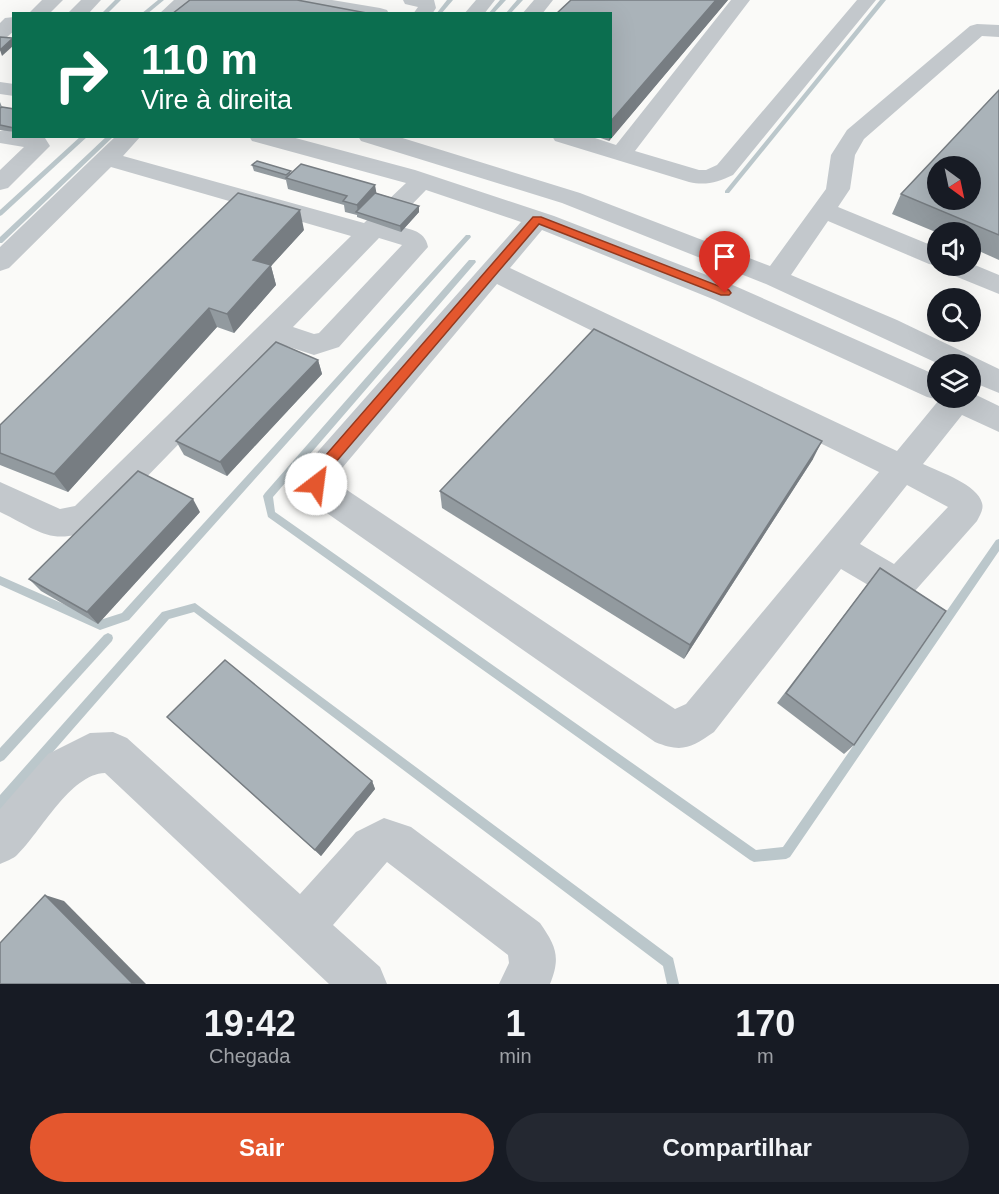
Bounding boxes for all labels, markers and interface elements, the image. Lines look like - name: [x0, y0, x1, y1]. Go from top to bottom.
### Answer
- icon: right: [42, 36, 120, 114]
- text: 110 m: [141, 36, 258, 83]
- text: Vire à direita: [141, 85, 292, 115]
- north arrow: [927, 156, 981, 210]
- map controls: [927, 156, 981, 408]
- button: sound: [927, 222, 981, 276]
- pin: [699, 231, 750, 293]
- icon: arrive: [708, 240, 741, 273]
- button: search: [927, 288, 981, 342]
- button: layers: [927, 354, 981, 408]
- position arrow: [284, 452, 348, 516]
- text: 19:42: [204, 1003, 296, 1044]
- text: 1: [505, 1003, 525, 1044]
- text: 170: [735, 1003, 795, 1044]
- text: Chegada: [209, 1045, 290, 1067]
- text: min: [499, 1045, 532, 1067]
- text: m: [757, 1045, 774, 1067]
- button: Sair: [30, 1113, 494, 1182]
- button: Compartilhar: [506, 1113, 969, 1182]

